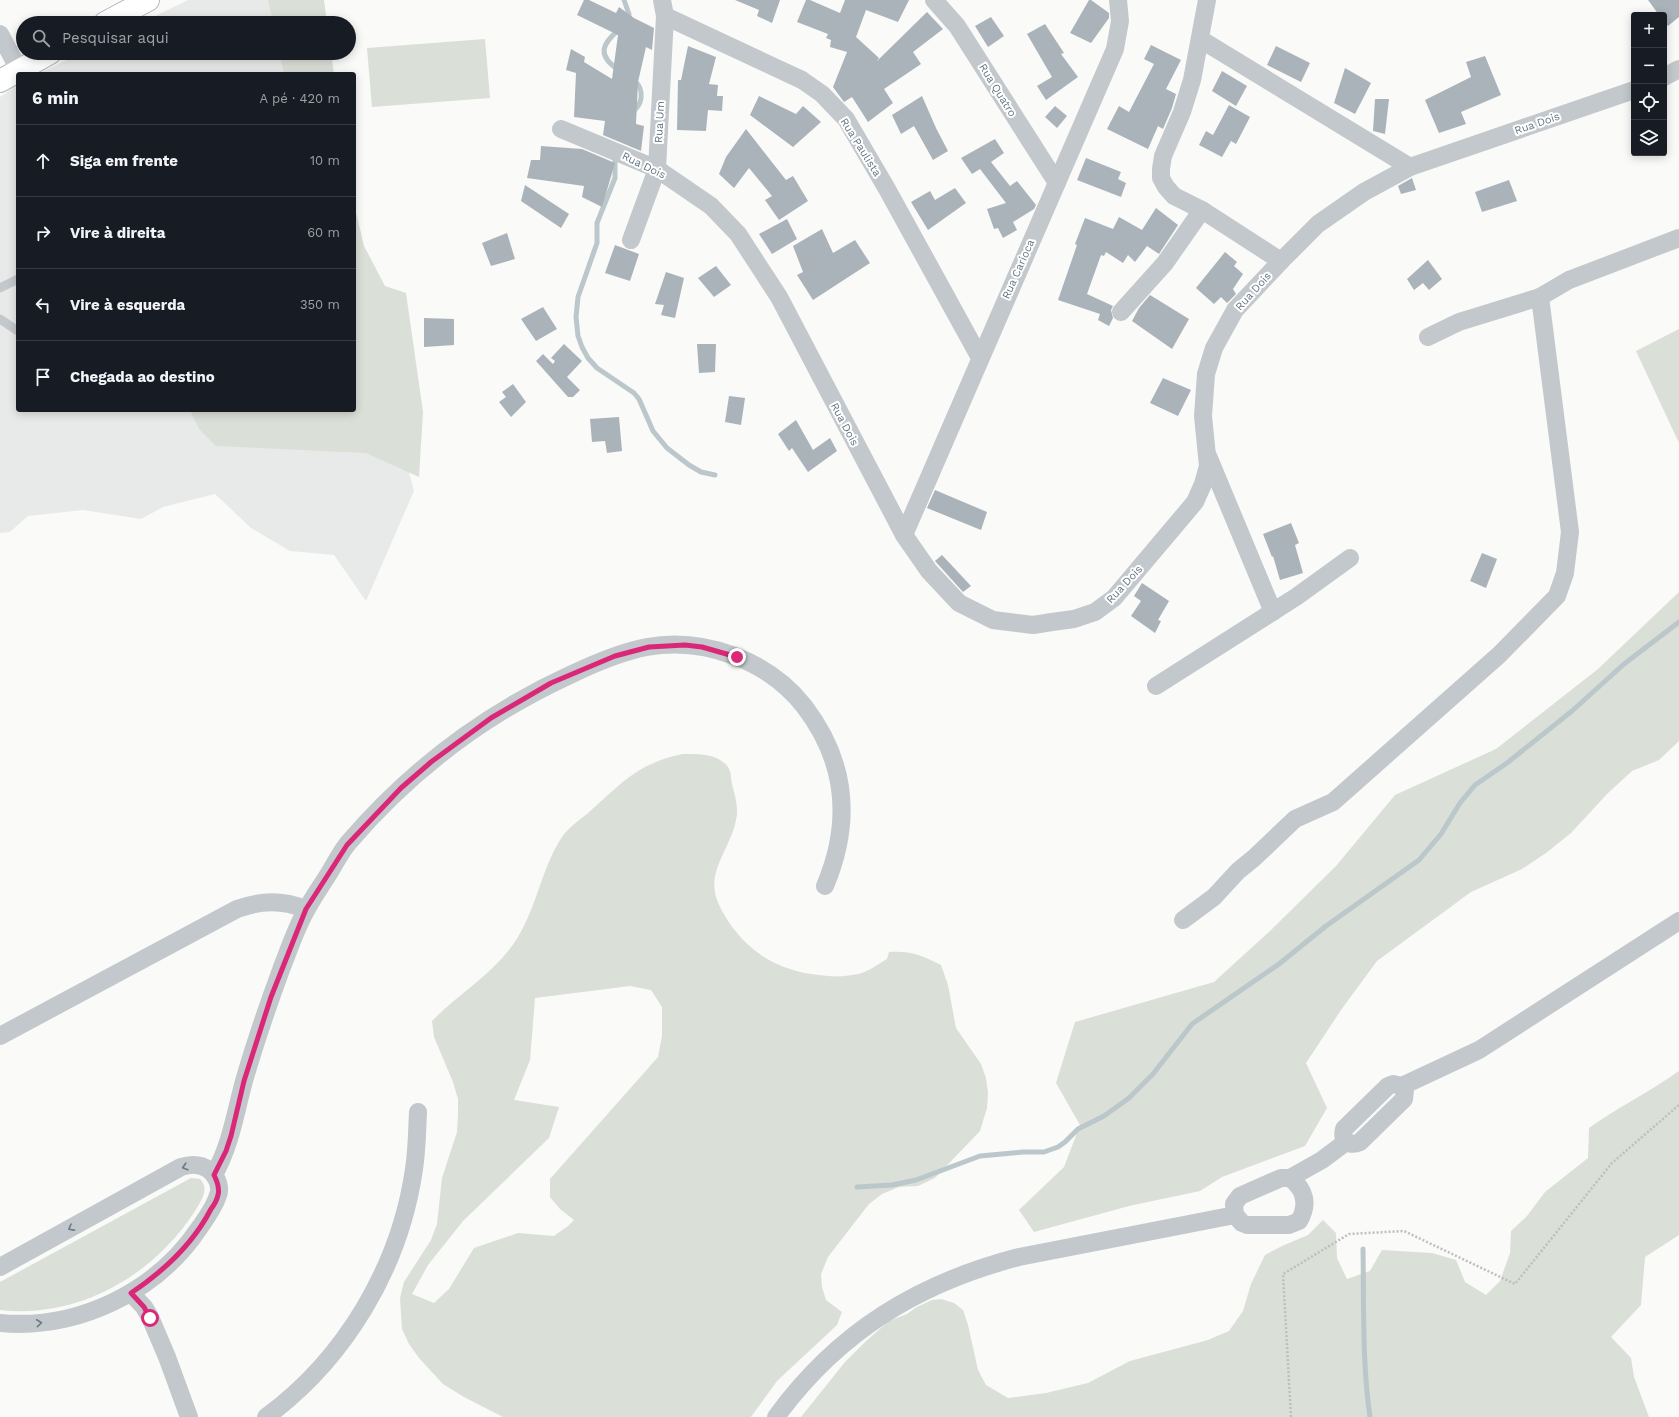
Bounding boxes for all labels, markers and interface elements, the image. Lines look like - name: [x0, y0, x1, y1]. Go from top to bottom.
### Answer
- map controls: [1631, 12, 1667, 156]
- button: +: [1631, 12, 1667, 48]
- search box: [16, 16, 356, 60]
- icon: search: [30, 27, 52, 49]
- text: Pesquisar aqui: [62, 29, 169, 47]
- button: −: [1631, 48, 1667, 84]
- street label: Rua Quatro: [976, 61, 1019, 119]
- button: locate: [1631, 84, 1667, 120]
- text: 6 min: [32, 88, 79, 108]
- text: A pé · 420 m: [260, 91, 340, 106]
- street label: Rua Um: [652, 101, 667, 143]
- street label: Rua Dois: [1513, 110, 1562, 137]
- street label: Rua Paulista: [837, 116, 884, 179]
- button: layers: [1631, 120, 1667, 156]
- street label: Rua Dois: [620, 149, 668, 182]
- icon: ahead: [32, 150, 54, 172]
- text: Siga em frente: [70, 152, 178, 170]
- text: 10 m: [310, 153, 340, 168]
- icon: right: [32, 222, 54, 244]
- text: Vire à direita: [70, 224, 165, 242]
- text: 60 m: [307, 225, 340, 240]
- street label: Rua Carioca: [1000, 237, 1037, 301]
- street label: Rua Dois: [1233, 269, 1274, 313]
- icon: left: [32, 294, 54, 316]
- text: Vire à esquerda: [70, 296, 185, 314]
- text: 350 m: [300, 297, 340, 312]
- icon: arrive: [32, 366, 54, 388]
- text: Chegada ao destino: [70, 368, 215, 386]
- street label: Rua Dois: [828, 400, 861, 448]
- street label: Rua Dois: [1104, 563, 1145, 606]
- route end: [728, 648, 746, 666]
- one-way arrow: [182, 1162, 189, 1171]
- one-way arrow: [68, 1224, 75, 1231]
- route start: [141, 1309, 159, 1327]
- one-way arrow: [36, 1319, 42, 1328]

